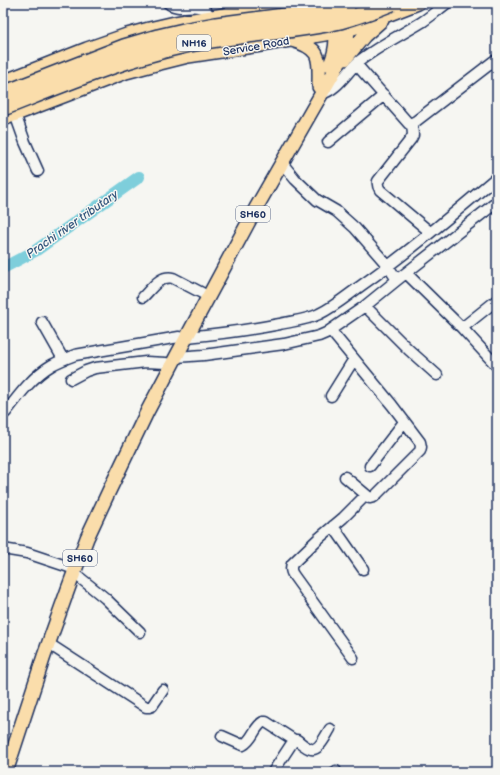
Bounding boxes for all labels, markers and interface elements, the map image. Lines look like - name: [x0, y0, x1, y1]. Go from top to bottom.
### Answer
- street label: Service Road: [222, 34, 290, 59]
- road number: NH16: [177, 35, 211, 51]
- water label: Prachi river tributary: [23, 187, 122, 262]
- road number: SH60: [236, 206, 270, 222]
- road number: SH60: [63, 550, 97, 566]

